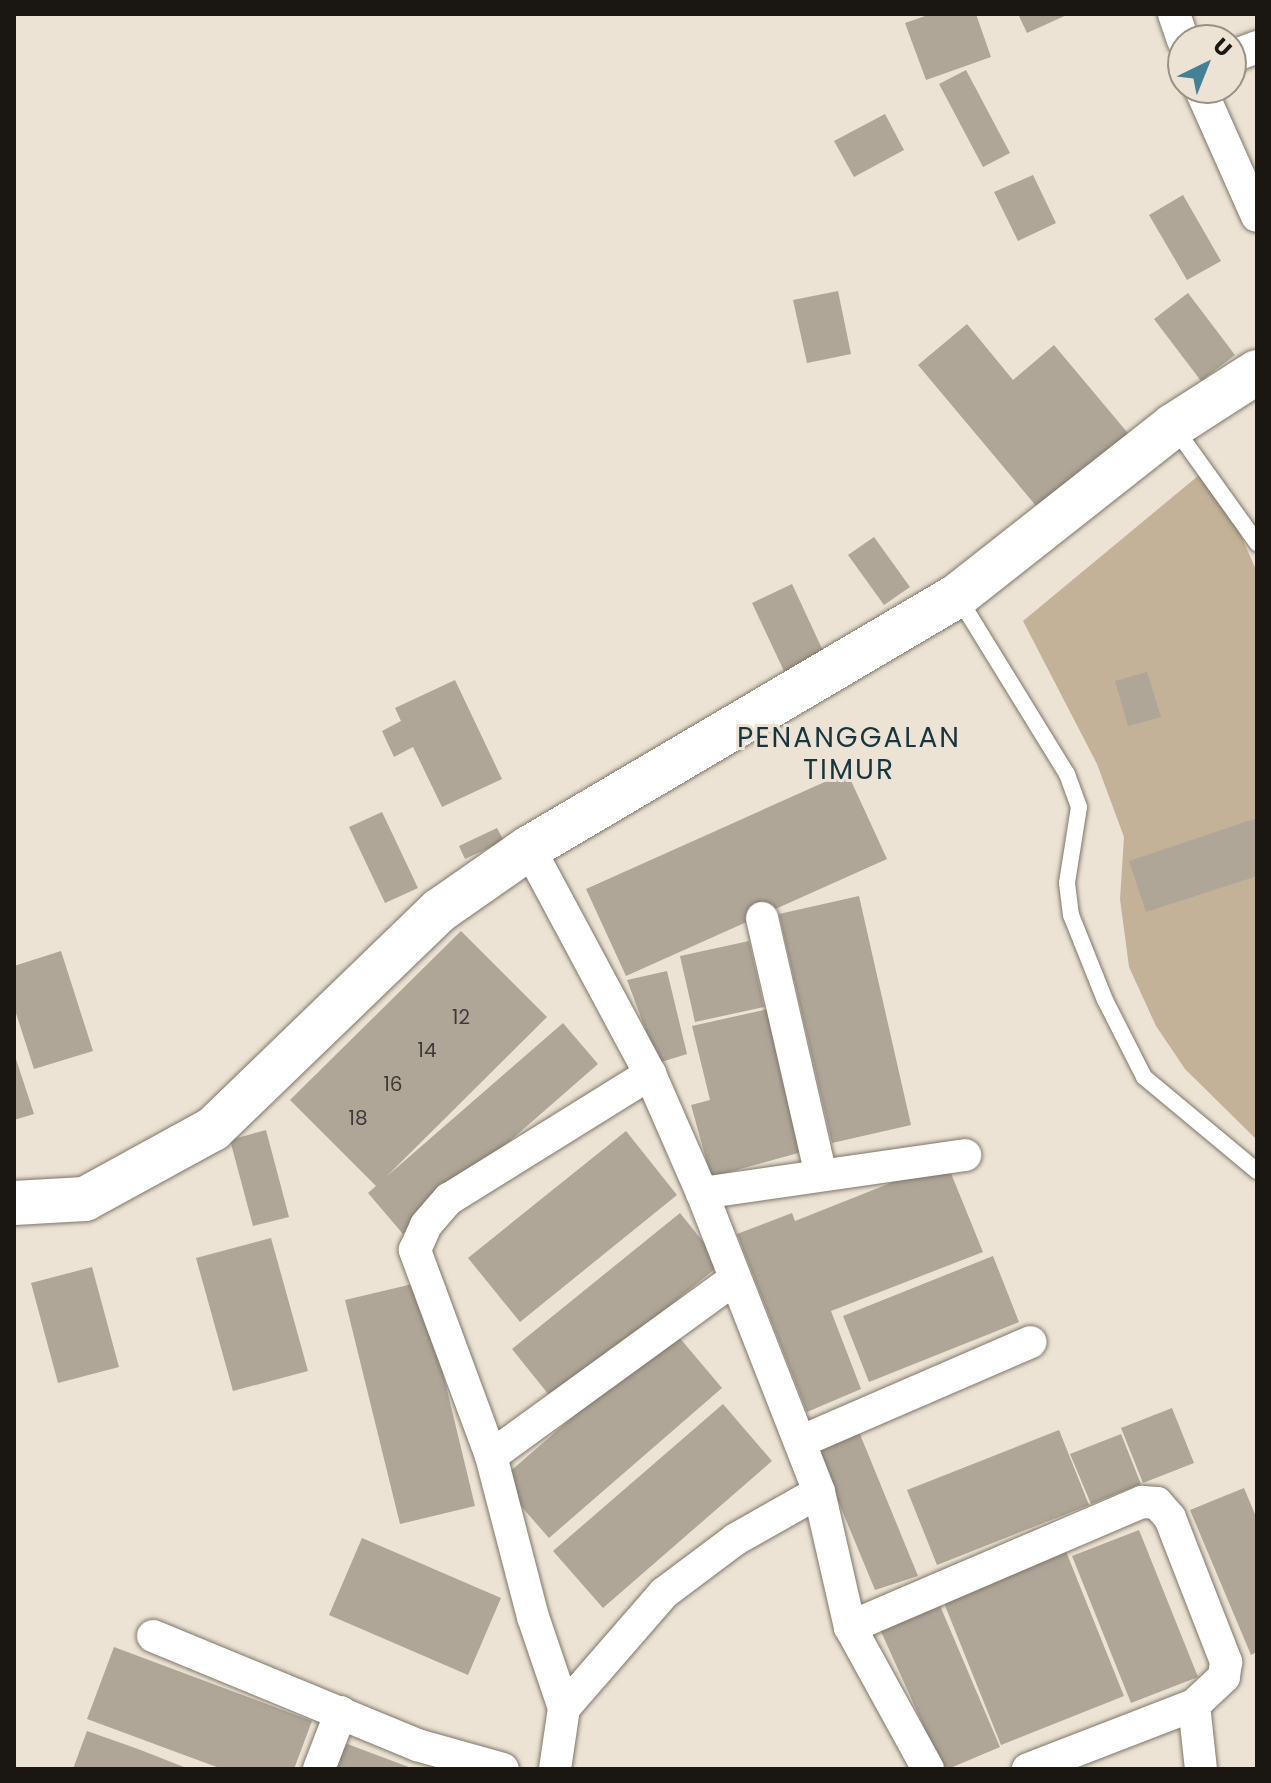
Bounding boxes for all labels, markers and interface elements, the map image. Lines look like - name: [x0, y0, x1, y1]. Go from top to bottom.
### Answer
- north arrow: [1167, 24, 1247, 104]
- text: U: [1206, 31, 1239, 64]
- district label: PENANGGALAN TIMUR: [737, 721, 961, 787]
- house number: 12: [452, 1005, 470, 1029]
- house number: 14: [418, 1038, 436, 1062]
- house number: 16: [383, 1072, 403, 1096]
- house number: 18: [348, 1106, 368, 1130]

